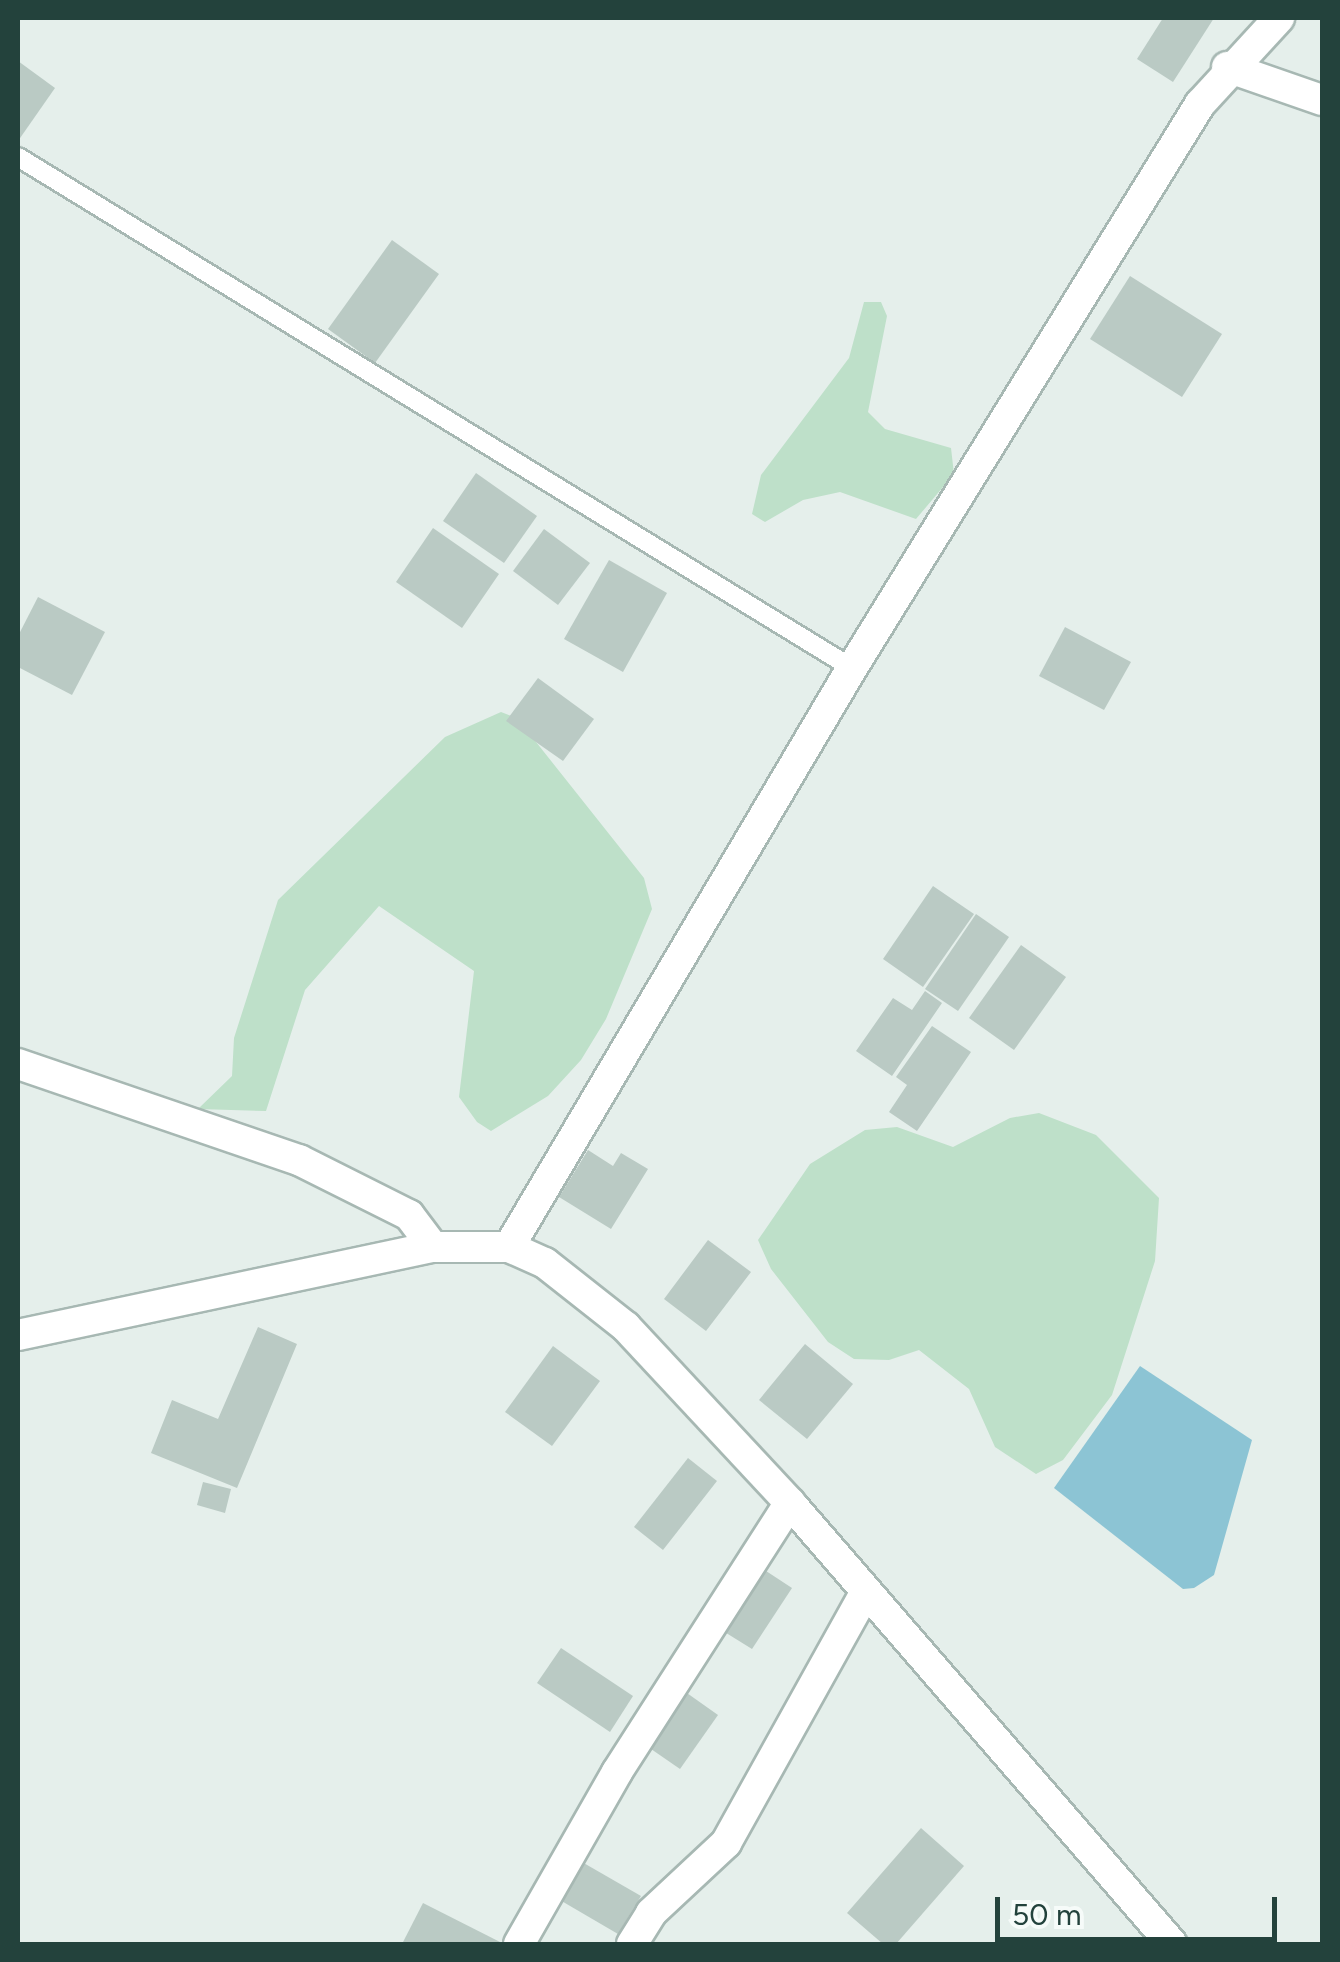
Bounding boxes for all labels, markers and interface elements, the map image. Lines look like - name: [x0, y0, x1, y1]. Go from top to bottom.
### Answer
- scale bar: [1000, 1877, 1282, 1939]
- text: 50 m: [1012, 1896, 1081, 1933]

